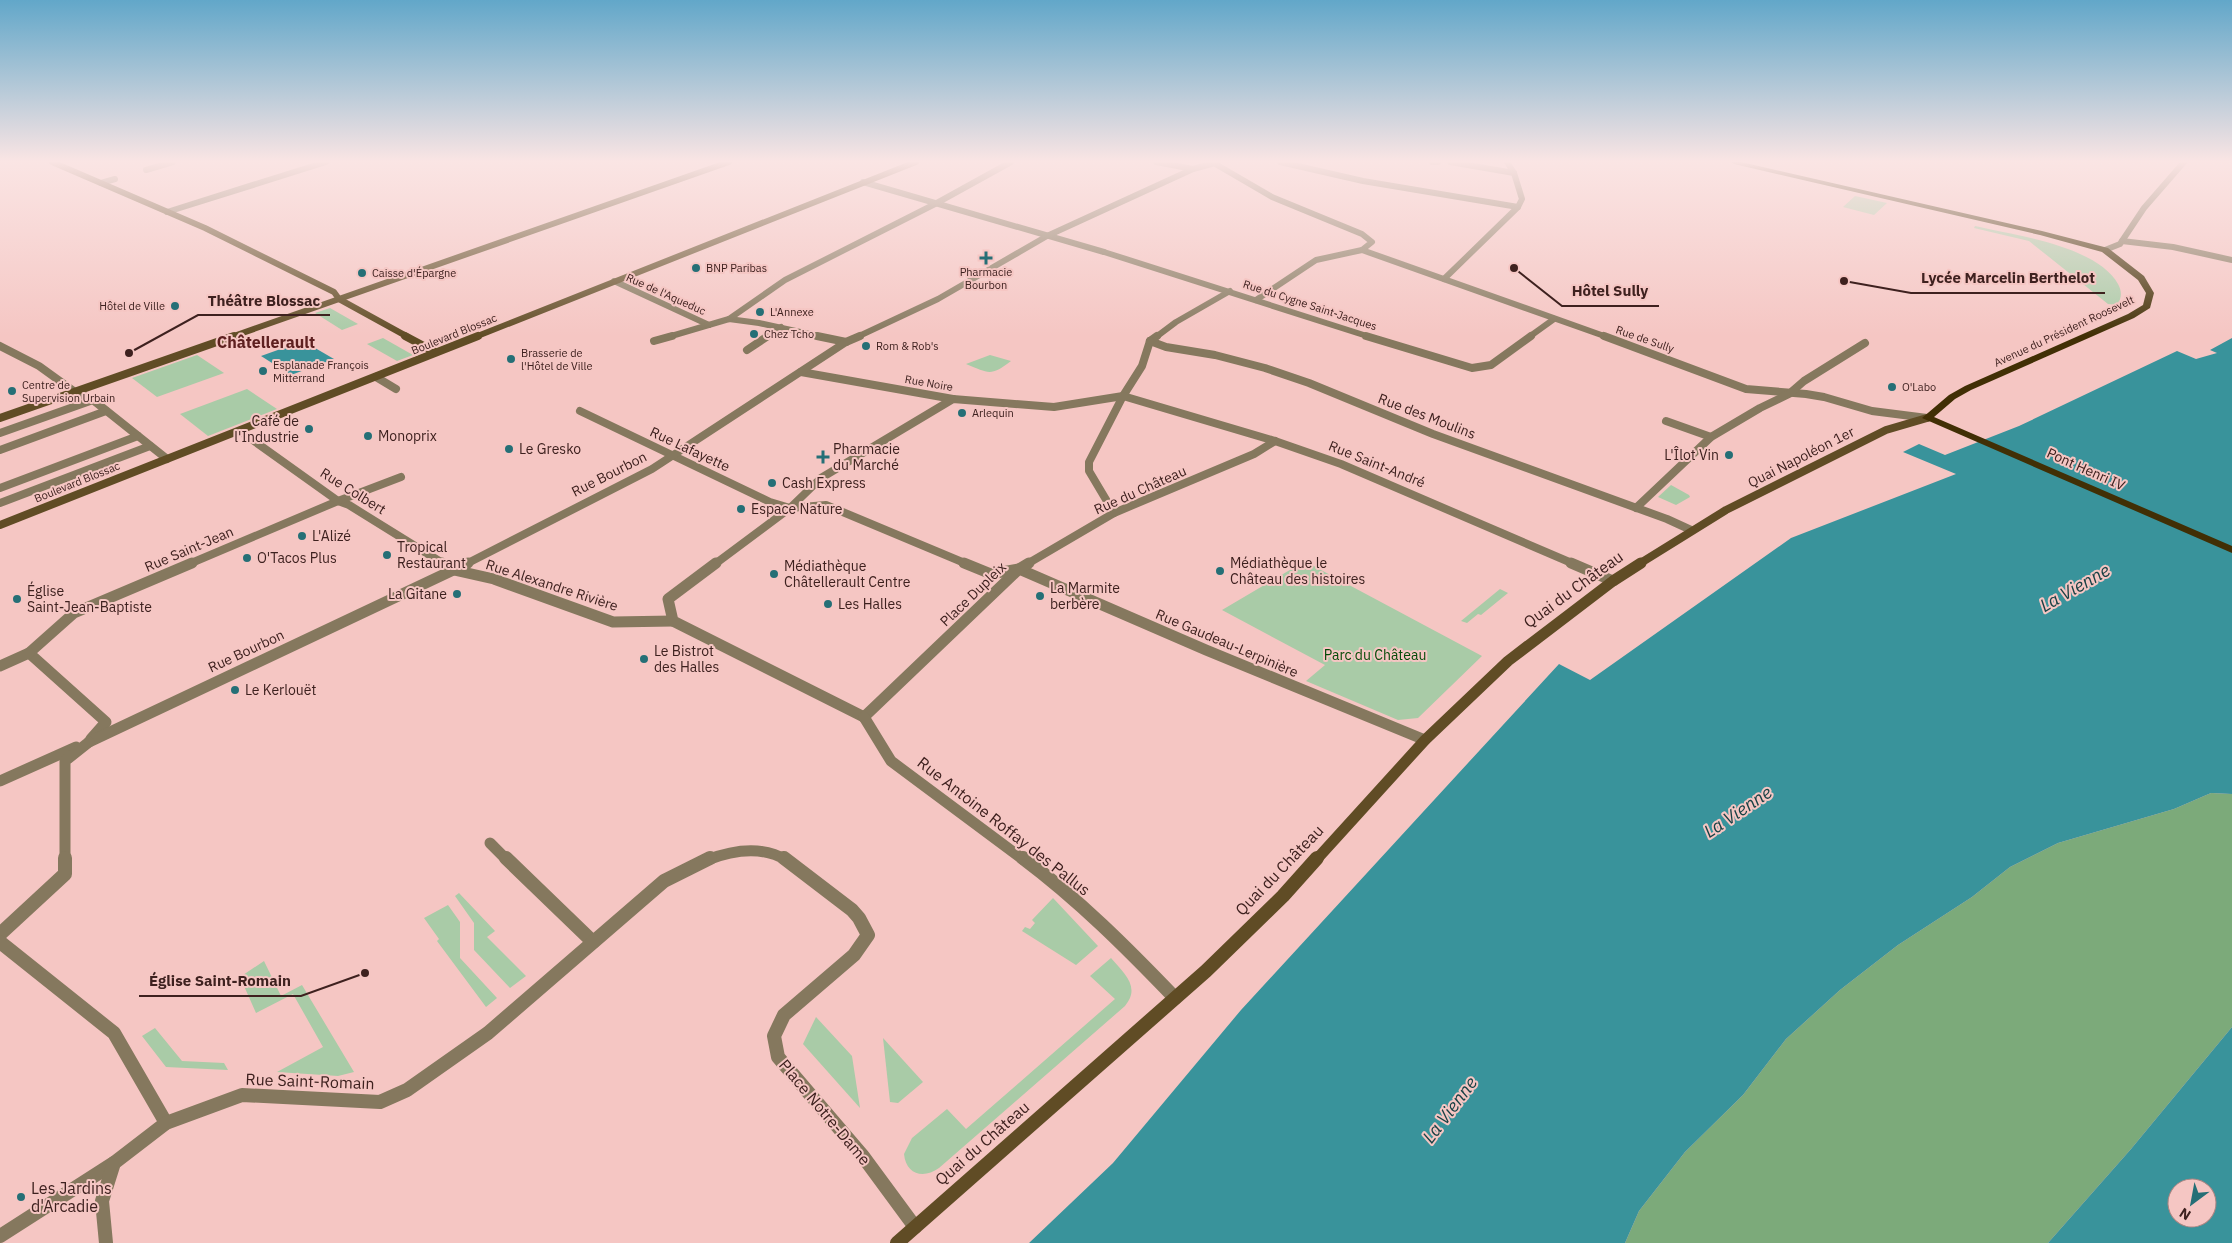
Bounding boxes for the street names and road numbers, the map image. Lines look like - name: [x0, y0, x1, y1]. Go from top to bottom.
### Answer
- street label: Rue de l'Aqueduc: [624, 270, 709, 318]
- street label: Rue du Cygne Saint-Jacques: [1241, 277, 1379, 333]
- street label: Avenue du Président Roosevelt: [1992, 292, 2136, 370]
- street label: Boulevard Blossac: [409, 310, 499, 358]
- street label: Rue de Sully: [1614, 322, 1677, 356]
- street label: Rue Noire: [904, 372, 954, 394]
- street label: Rue des Moulins: [1376, 389, 1479, 443]
- street label: Quai Napoléon 1er: [1745, 422, 1857, 492]
- street label: Rue Lafayette: [647, 423, 733, 476]
- street label: Rue Saint-André: [1326, 436, 1428, 492]
- street label: Pont Henri IV: [2044, 444, 2128, 494]
- street label: Rue Bourbon: [568, 447, 650, 501]
- street label: Boulevard Blossac: [32, 458, 122, 506]
- street label: Rue du Château: [1091, 462, 1189, 518]
- street label: Rue Colbert: [317, 464, 389, 518]
- street label: Rue Saint-Jean: [142, 522, 236, 576]
- street label: Quai du Château: [1519, 546, 1627, 632]
- street label: Rue Alexandre Rivière: [483, 555, 621, 615]
- street label: Place Dupleix: [936, 558, 1010, 630]
- street label: Rue Gaudeau-Lerpinière: [1153, 605, 1301, 681]
- street label: Rue Bourbon: [205, 626, 287, 676]
- street label: Rue Antoine Roffay des Pallus: [913, 752, 1095, 900]
- street label: Quai du Château: [1231, 820, 1327, 920]
- street label: Place Notre-Dame: [775, 1055, 875, 1169]
- street label: Rue Saint-Romain: [245, 1069, 375, 1093]
- street label: Quai du Château: [931, 1097, 1033, 1189]

